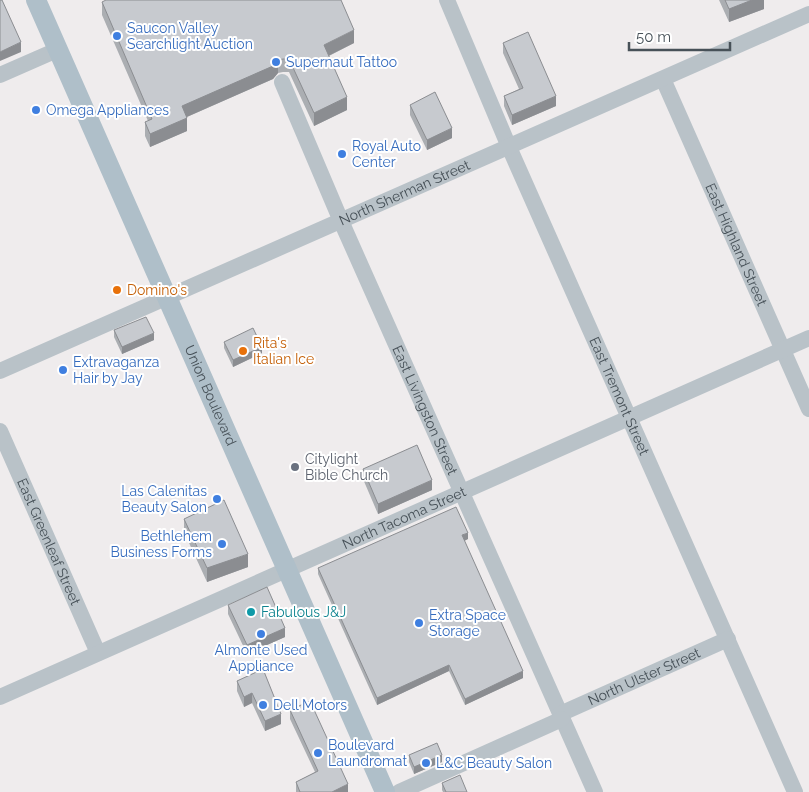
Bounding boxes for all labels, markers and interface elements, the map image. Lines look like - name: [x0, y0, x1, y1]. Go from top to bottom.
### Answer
- place label: Saucon Valley Searchlight Auction: [127, 20, 253, 52]
- scale bar: [629, 20, 730, 52]
- text: 50 m: [636, 28, 671, 46]
- marker: Saucon Valley Searchlight Auction: [111, 30, 123, 42]
- place label: Supernaut Tattoo: [286, 54, 397, 70]
- marker: Supernaut Tattoo: [270, 56, 282, 68]
- place label: Omega Appliances: [46, 102, 169, 118]
- marker: Omega Appliances: [30, 104, 42, 116]
- place label: Royal Auto Center: [352, 138, 421, 170]
- marker: Royal Auto Center: [336, 148, 348, 160]
- street label: North Sherman Street: [336, 157, 473, 228]
- street label: East Highland Street: [702, 181, 770, 308]
- place label: Domino's: [127, 282, 187, 298]
- marker: Domino's: [111, 284, 123, 296]
- place label: Rita's Italian Ice: [253, 335, 314, 367]
- street label: East Tremont Street: [586, 335, 653, 458]
- street label: Union Boulevard: [181, 343, 240, 448]
- street label: East Livingston Street: [389, 343, 461, 478]
- marker: Rita's Italian Ice: [237, 345, 249, 357]
- place label: Extravaganza Hair by Jay: [73, 354, 159, 386]
- marker: Extravaganza Hair by Jay: [57, 364, 69, 376]
- place label: Citylight Bible Church: [305, 451, 388, 483]
- marker: Citylight Bible Church: [289, 461, 301, 473]
- street label: East Greenleaf Street: [14, 476, 84, 608]
- place label: Las Calenitas Beauty Salon: [121, 483, 207, 515]
- street label: North Tacoma Street: [340, 483, 469, 552]
- marker: Las Calenitas Beauty Salon: [211, 493, 223, 505]
- place label: Bethlehem Business Forms: [110, 528, 212, 560]
- marker: Bethlehem Business Forms: [216, 538, 228, 550]
- place label: Fabulous J&J: [261, 604, 346, 620]
- marker: Fabulous J&J: [245, 606, 257, 618]
- place label: Extra Space Storage: [429, 607, 506, 639]
- marker: Extra Space Storage: [413, 617, 425, 629]
- marker: Almonte Used Appliance: [255, 628, 267, 640]
- place label: Almonte Used Appliance: [215, 642, 308, 674]
- street label: North Ulster Street: [585, 644, 703, 709]
- place label: Dell Motors: [273, 697, 347, 713]
- marker: Dell Motors: [257, 699, 269, 711]
- place label: Boulevard Laundromat: [328, 737, 407, 769]
- marker: Boulevard Laundromat: [312, 747, 324, 759]
- place label: L&C Beauty Salon: [436, 755, 552, 771]
- marker: L&C Beauty Salon: [420, 757, 432, 769]

